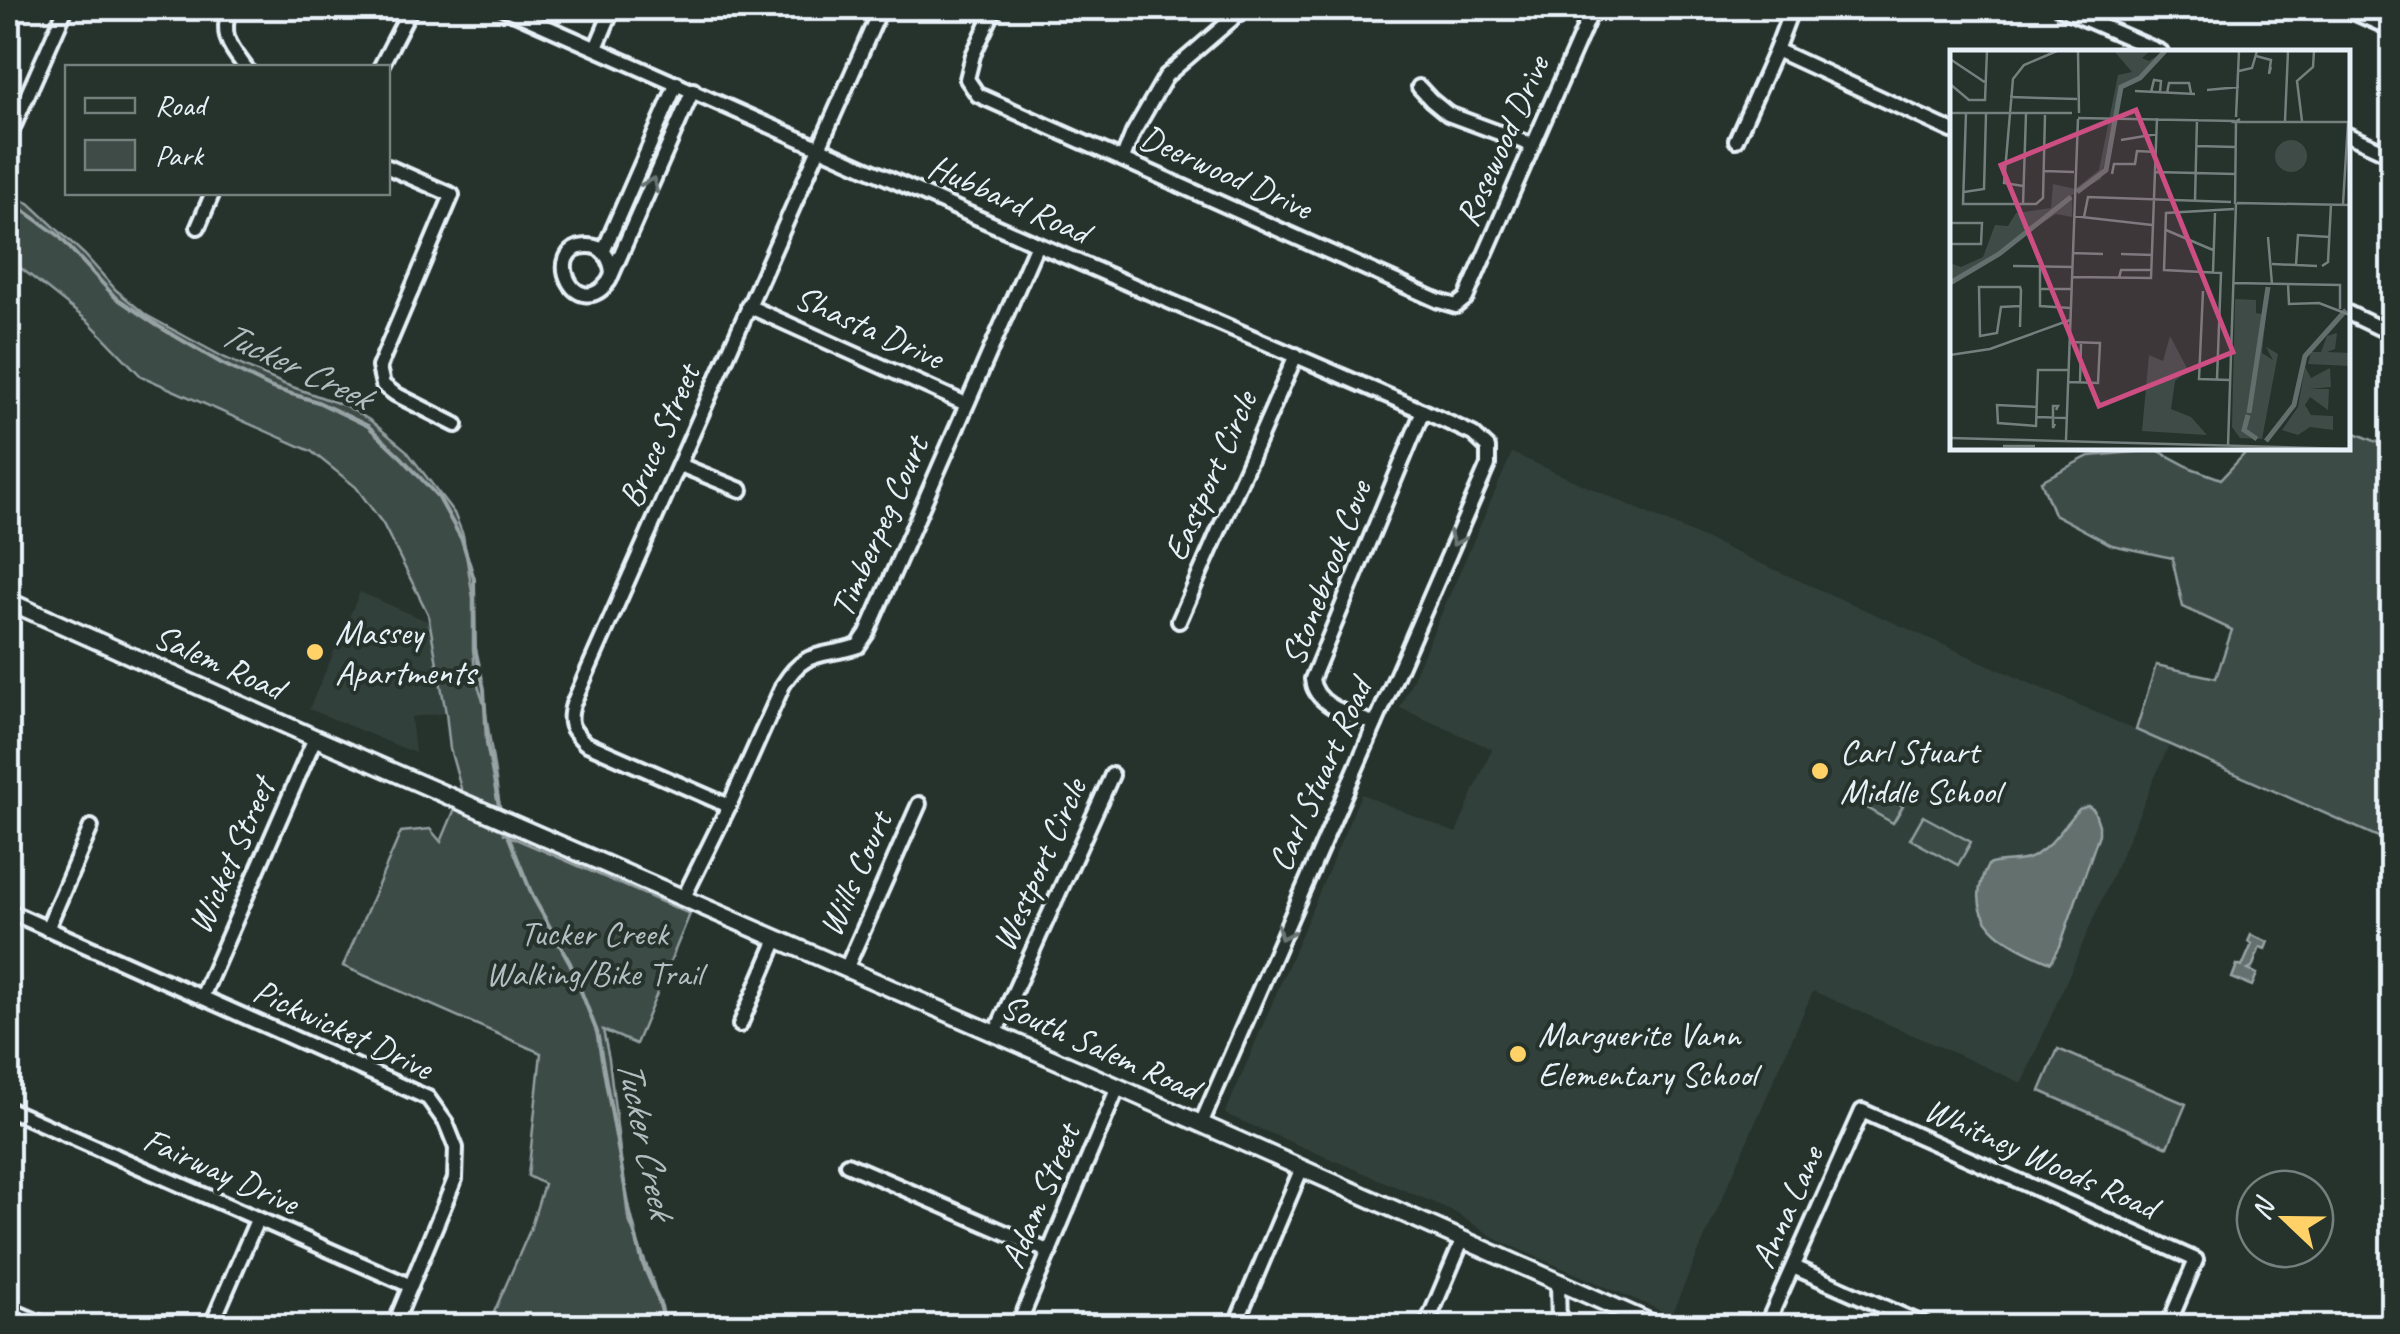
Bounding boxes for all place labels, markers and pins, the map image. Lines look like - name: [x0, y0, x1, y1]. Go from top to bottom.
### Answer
- place label: Massey Apartments: [335, 610, 479, 695]
- marker: Massey Apartments: [304, 641, 326, 663]
- place label: Carl Stuart Middle School: [1840, 729, 2007, 814]
- marker: Carl Stuart Middle School: [1809, 760, 1831, 782]
- place label: Marguerite Vann Elementary School: [1538, 1012, 1763, 1097]
- marker: Marguerite Vann Elementary School: [1507, 1043, 1529, 1065]

